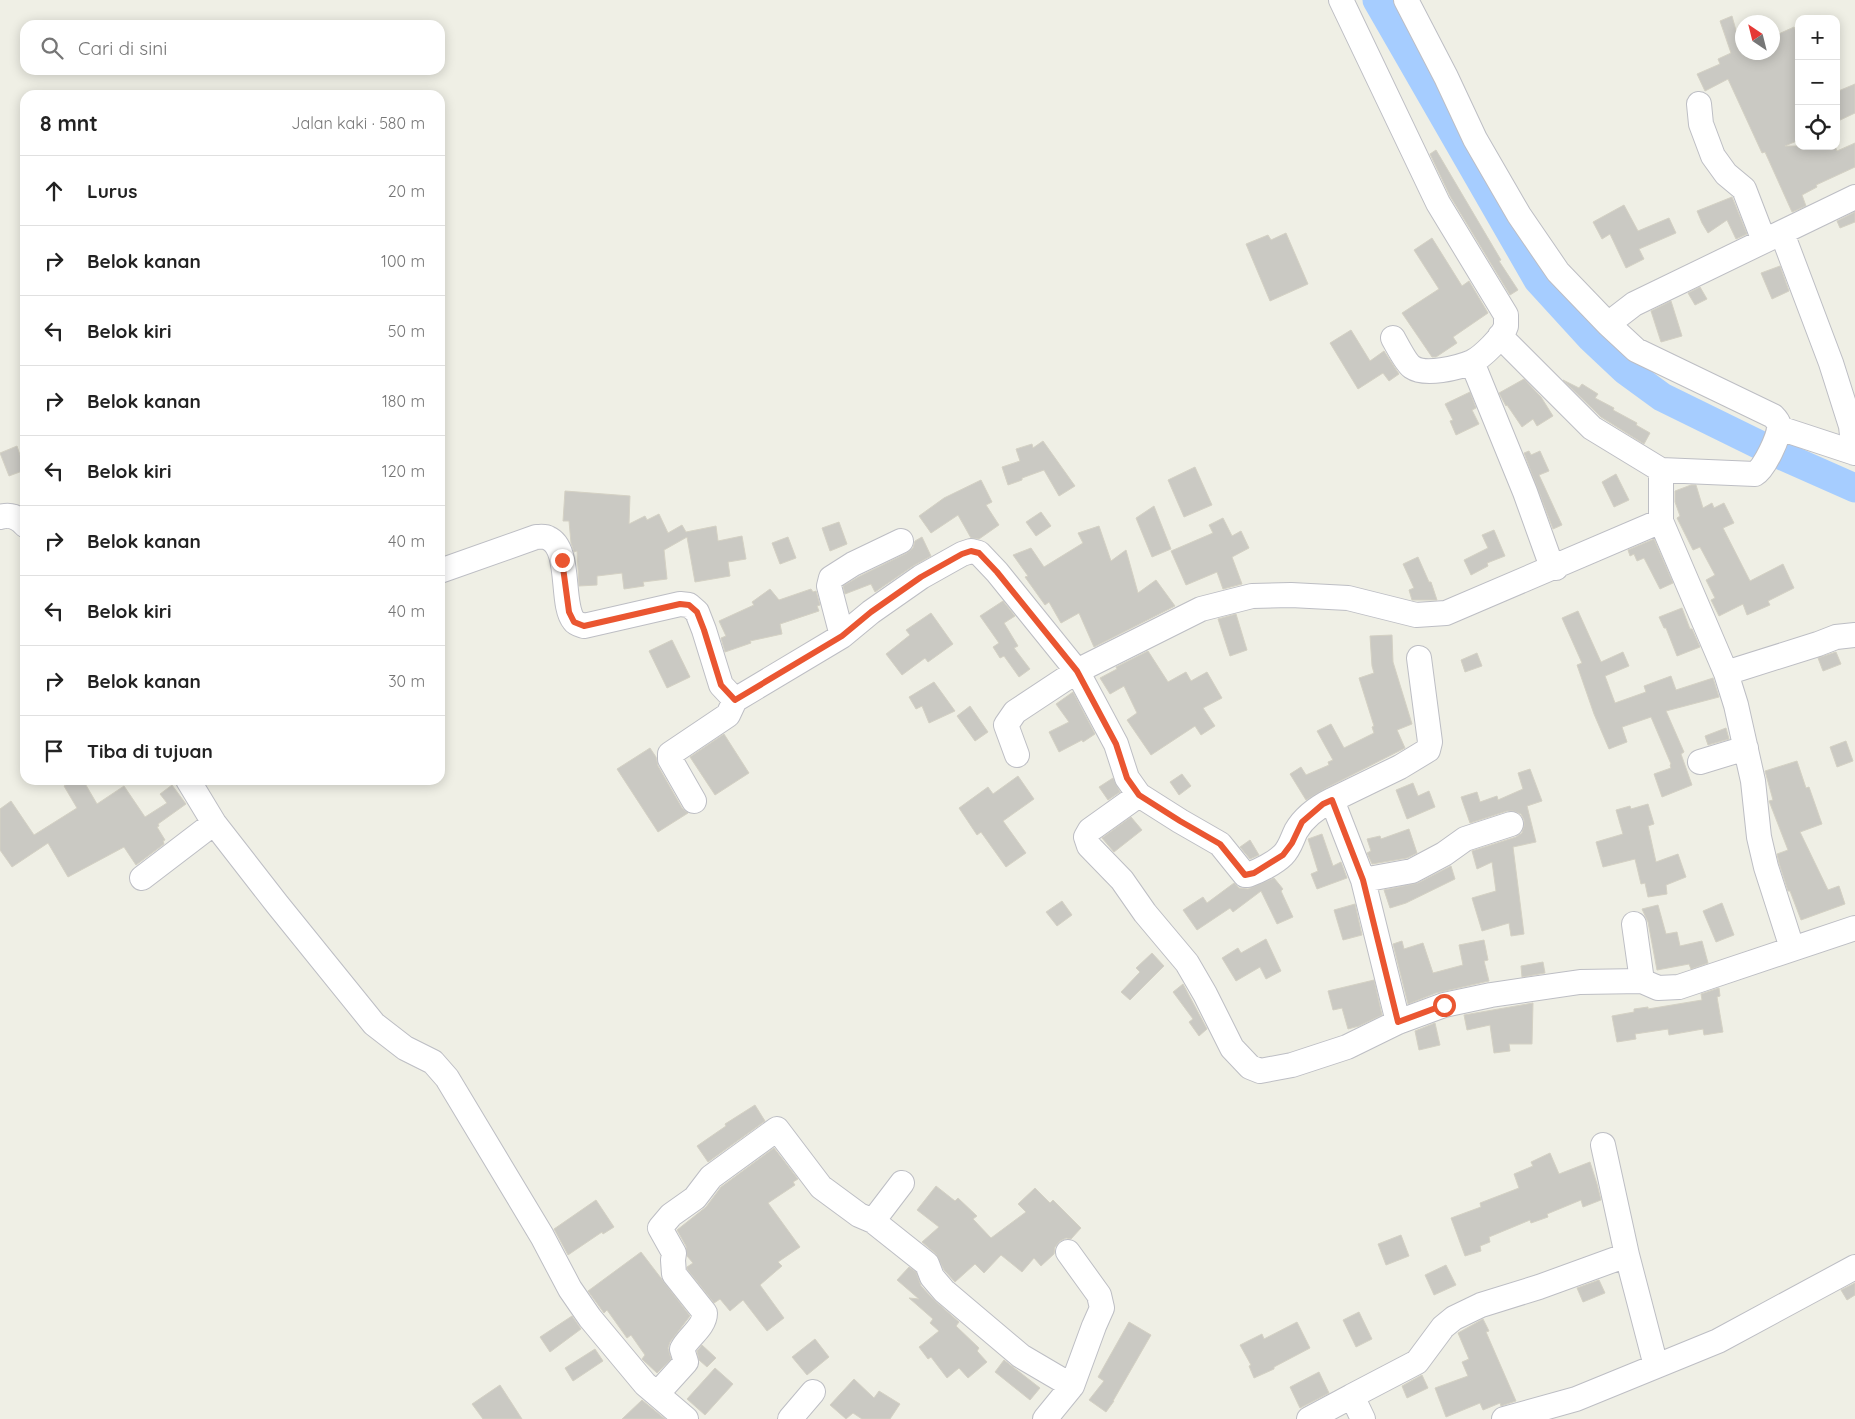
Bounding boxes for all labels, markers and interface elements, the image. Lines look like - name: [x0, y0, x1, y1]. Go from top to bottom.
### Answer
- north arrow: [1735, 15, 1780, 60]
- map controls: [1795, 15, 1840, 150]
- button: +: [1795, 15, 1840, 60]
- search box: [20, 20, 445, 75]
- icon: search: [38, 34, 66, 62]
- text: Cari di sini: [78, 36, 167, 60]
- button: −: [1795, 60, 1840, 105]
- button: locate: [1795, 105, 1840, 150]
- text: 8 mnt: [40, 110, 98, 136]
- text: Jalan kaki · 580 m: [291, 113, 425, 133]
- icon: ahead: [40, 177, 68, 205]
- text: Lurus: [87, 179, 137, 203]
- text: 20 m: [388, 181, 425, 201]
- icon: right: [40, 247, 68, 275]
- text: Belok kanan: [87, 249, 201, 273]
- text: 100 m: [381, 251, 425, 271]
- icon: left: [40, 317, 68, 345]
- text: Belok kiri: [87, 319, 172, 343]
- text: 50 m: [388, 321, 425, 341]
- icon: right: [40, 387, 68, 415]
- text: Belok kanan: [87, 389, 201, 413]
- text: 180 m: [382, 391, 425, 411]
- icon: left: [40, 457, 68, 485]
- text: Belok kiri: [87, 459, 172, 483]
- text: 120 m: [382, 461, 425, 481]
- icon: right: [40, 527, 68, 555]
- text: Belok kanan: [87, 529, 201, 553]
- text: 40 m: [388, 531, 425, 551]
- route end: [551, 549, 574, 572]
- icon: left: [40, 597, 68, 625]
- text: Belok kiri: [87, 599, 172, 623]
- text: 40 m: [388, 601, 425, 621]
- icon: right: [40, 667, 68, 695]
- text: Belok kanan: [87, 669, 201, 693]
- text: 30 m: [388, 671, 425, 691]
- icon: arrive: [40, 737, 68, 765]
- text: Tiba di tujuan: [87, 739, 213, 763]
- route start: [1433, 994, 1456, 1017]

